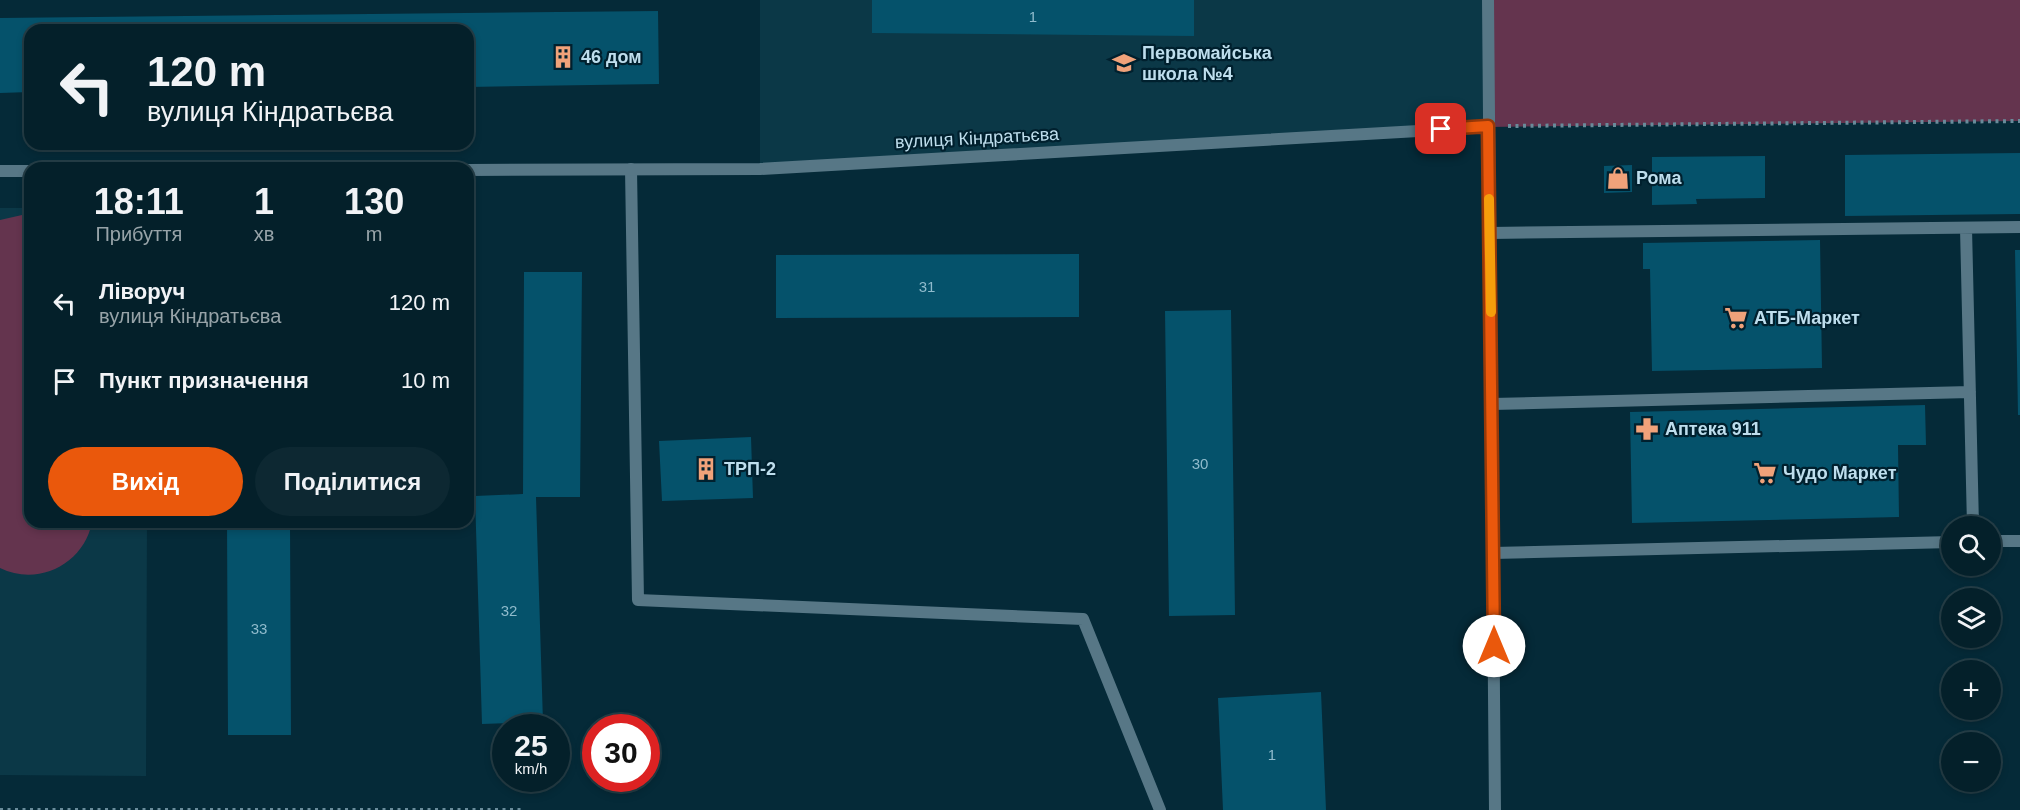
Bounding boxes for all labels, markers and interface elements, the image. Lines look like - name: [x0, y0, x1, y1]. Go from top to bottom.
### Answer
- house number: 1: [1029, 8, 1037, 25]
- place label: Первомайська школа №4: [1142, 43, 1273, 84]
- building icon: 46 дом: [550, 44, 576, 70]
- place label: 46 дом: [581, 47, 642, 67]
- icon: left: [48, 48, 126, 126]
- text: 120 m: [147, 48, 266, 95]
- school or university icon: Первомайська школа №4: [1111, 50, 1137, 76]
- text: вулиця Кіндратьєва: [147, 97, 393, 127]
- pin: [1415, 103, 1466, 154]
- icon: arrive: [1424, 112, 1457, 145]
- street label: вулиця Кіндратьєва: [895, 124, 1060, 152]
- shop icon: Рома: [1605, 165, 1631, 191]
- place label: Рома: [1636, 168, 1682, 188]
- text: 18:11: [94, 181, 184, 222]
- text: 1: [254, 181, 274, 222]
- text: 130: [344, 181, 404, 222]
- text: Прибуття: [95, 223, 182, 245]
- text: хв: [254, 223, 274, 245]
- text: m: [366, 223, 382, 245]
- house number: 31: [919, 278, 935, 295]
- text: Ліворуч: [99, 279, 185, 304]
- icon: left: [48, 287, 81, 320]
- text: 120 m: [389, 290, 450, 315]
- text: вулиця Кіндратьєва: [99, 305, 281, 327]
- supermarket icon: АТБ-Маркет: [1723, 305, 1749, 331]
- place label: АТБ-Маркет: [1754, 308, 1860, 328]
- icon: arrive: [48, 365, 81, 398]
- text: Пункт призначення: [99, 368, 309, 393]
- text: 10 m: [401, 368, 450, 393]
- pharmacy icon: Аптека 911: [1634, 416, 1660, 442]
- place label: Аптека 911: [1665, 419, 1761, 439]
- button: Вихід: [48, 447, 243, 516]
- button: Поділитися: [255, 447, 450, 516]
- house number: 30: [1192, 455, 1208, 472]
- building icon: ТРП-2: [693, 456, 719, 482]
- place label: ТРП-2: [724, 459, 776, 479]
- supermarket icon: Чудо Маркет: [1752, 460, 1778, 486]
- place label: Чудо Маркет: [1783, 463, 1897, 483]
- map controls: [1941, 516, 2001, 792]
- button: search: [1941, 516, 2001, 576]
- button: layers: [1941, 588, 2001, 648]
- house number: 32: [501, 602, 517, 619]
- position arrow: [1462, 614, 1526, 678]
- house number: 33: [251, 620, 267, 637]
- button: +: [1941, 660, 2001, 720]
- speed limit sign: 30: [582, 714, 660, 792]
- text: 25: [514, 729, 548, 762]
- button: −: [1941, 732, 2001, 792]
- house number: 1: [1268, 746, 1276, 763]
- text: km/h: [515, 760, 547, 777]

